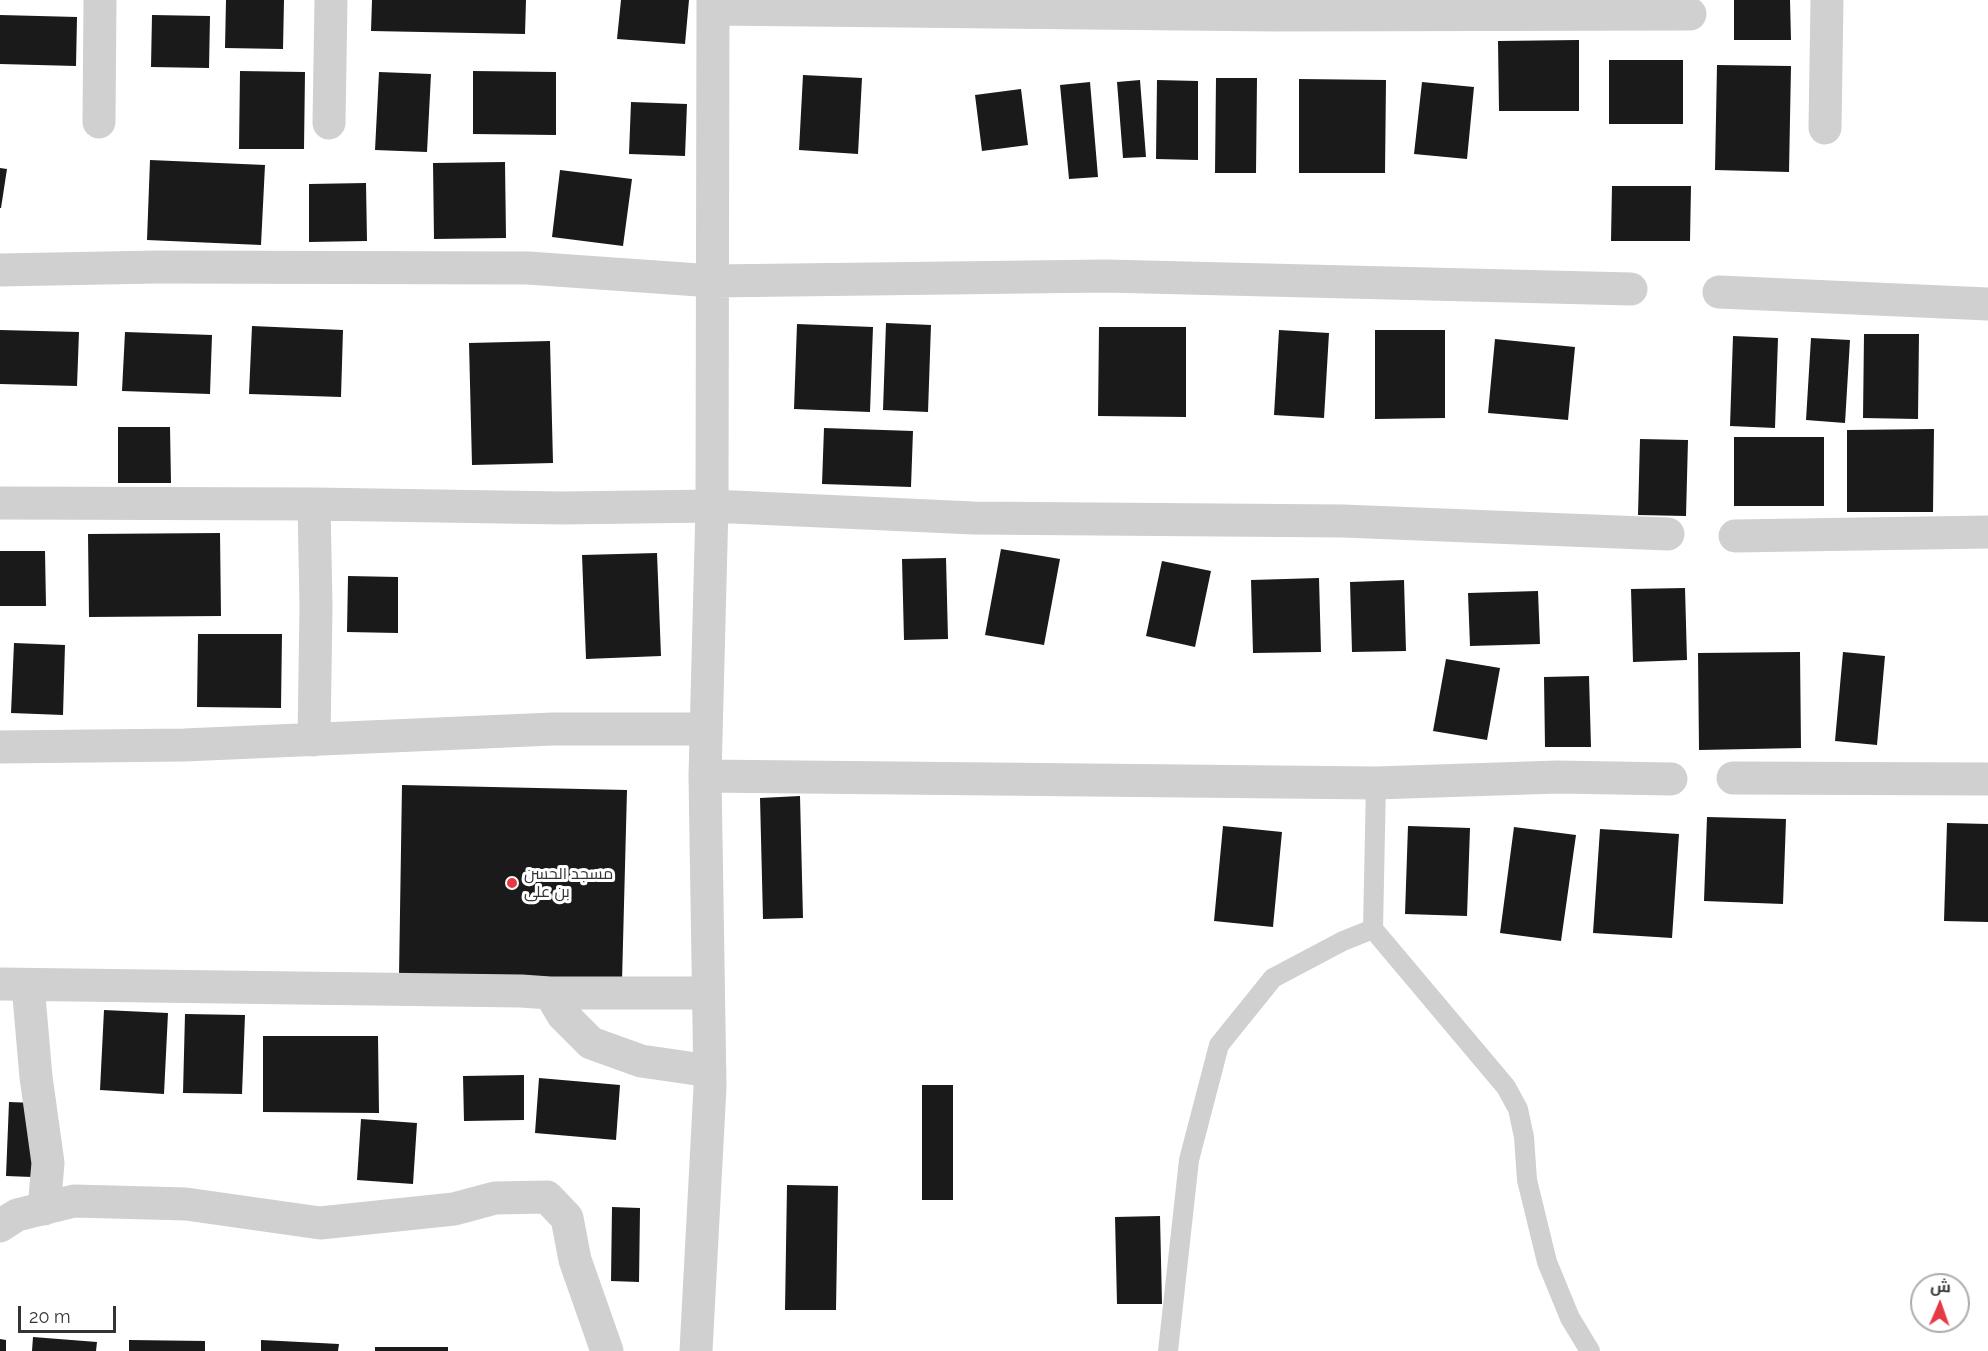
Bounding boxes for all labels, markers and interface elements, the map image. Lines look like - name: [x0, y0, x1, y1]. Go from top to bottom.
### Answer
- place label: مسجد الحسن بن على: [524, 864, 613, 902]
- marker: مسجد الحسن بن على: [505, 876, 519, 890]
- north arrow: [1910, 1273, 1970, 1333]
- text: ش: [1930, 1277, 1951, 1296]
- scale bar: [21, 1294, 118, 1332]
- text: 20 m: [29, 1306, 71, 1327]

